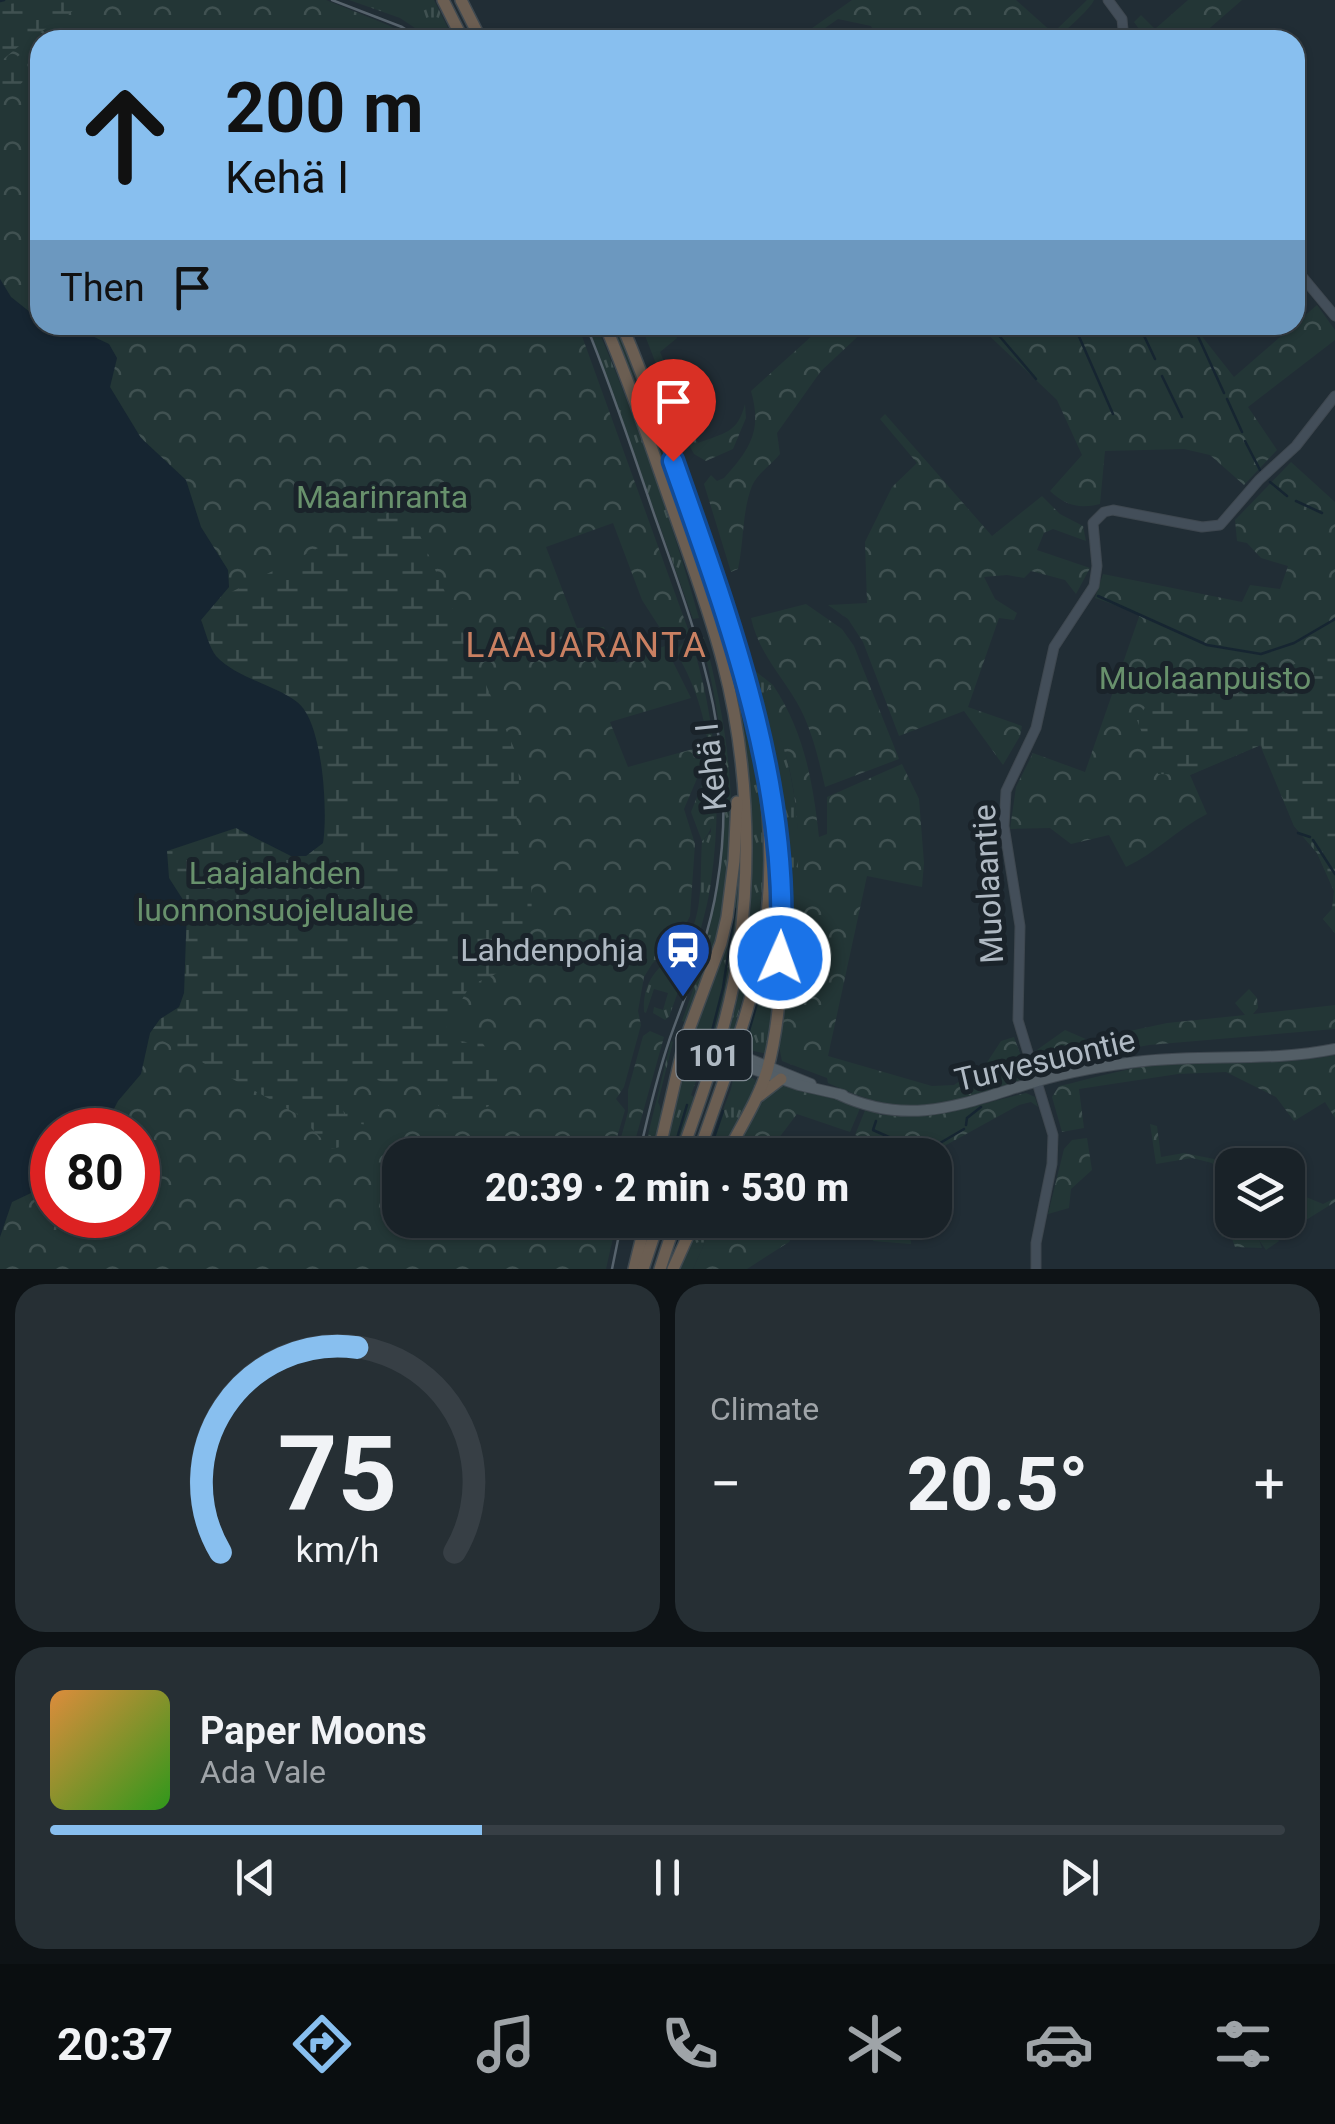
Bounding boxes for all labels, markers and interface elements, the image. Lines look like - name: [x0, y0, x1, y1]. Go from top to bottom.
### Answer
- text: 200 m: [225, 67, 424, 149]
- icon: ahead: [60, 70, 190, 200]
- text: Kehä I: [225, 151, 349, 204]
- icon: arrive: [165, 260, 220, 315]
- text: Then: [60, 266, 145, 310]
- pin: [631, 359, 716, 462]
- icon: arrive: [646, 374, 701, 429]
- park label: Maarinranta: [296, 478, 468, 516]
- district label: LAAJARANTA: [466, 625, 708, 666]
- park label: Muolaanpuisto: [1099, 659, 1311, 697]
- street label: Kehä I: [687, 721, 735, 813]
- street label: Muolaantie: [965, 803, 1011, 965]
- park label: Laajalahden luonnonsuojelualue: [136, 854, 414, 929]
- position arrow: [728, 906, 832, 1010]
- station icon: Lahdenpohja: [653, 920, 713, 999]
- place label: Lahdenpohja: [460, 931, 644, 969]
- street label: Turvesuontie: [951, 1021, 1139, 1099]
- road number: 101: [676, 1030, 752, 1080]
- speed limit sign: 80: [30, 1108, 160, 1238]
- map controls: [1215, 1148, 1305, 1238]
- button: layers: [1215, 1148, 1305, 1238]
- text: 20:39 · 2 min · 530 m: [485, 1166, 849, 1210]
- text: Climate: [710, 1390, 819, 1428]
- text: 75: [278, 1414, 397, 1535]
- text: 20.5°: [907, 1440, 1088, 1528]
- text: −: [710, 1452, 741, 1516]
- text: +: [1254, 1452, 1285, 1516]
- text: km/h: [296, 1529, 379, 1571]
- text: Paper Moons: [200, 1709, 427, 1753]
- text: Ada Vale: [200, 1753, 326, 1791]
- icon: previous: [228, 1850, 283, 1905]
- icon: pause: [640, 1850, 695, 1905]
- icon: next: [1052, 1850, 1107, 1905]
- icon: directions: [287, 2009, 357, 2079]
- icon: music: [471, 2009, 541, 2079]
- icon: phone: [655, 2009, 725, 2079]
- icon: climate: [840, 2009, 910, 2079]
- icon: car: [1024, 2009, 1094, 2079]
- icon: filters: [1208, 2009, 1278, 2079]
- text: 20:37: [57, 2018, 173, 2071]

